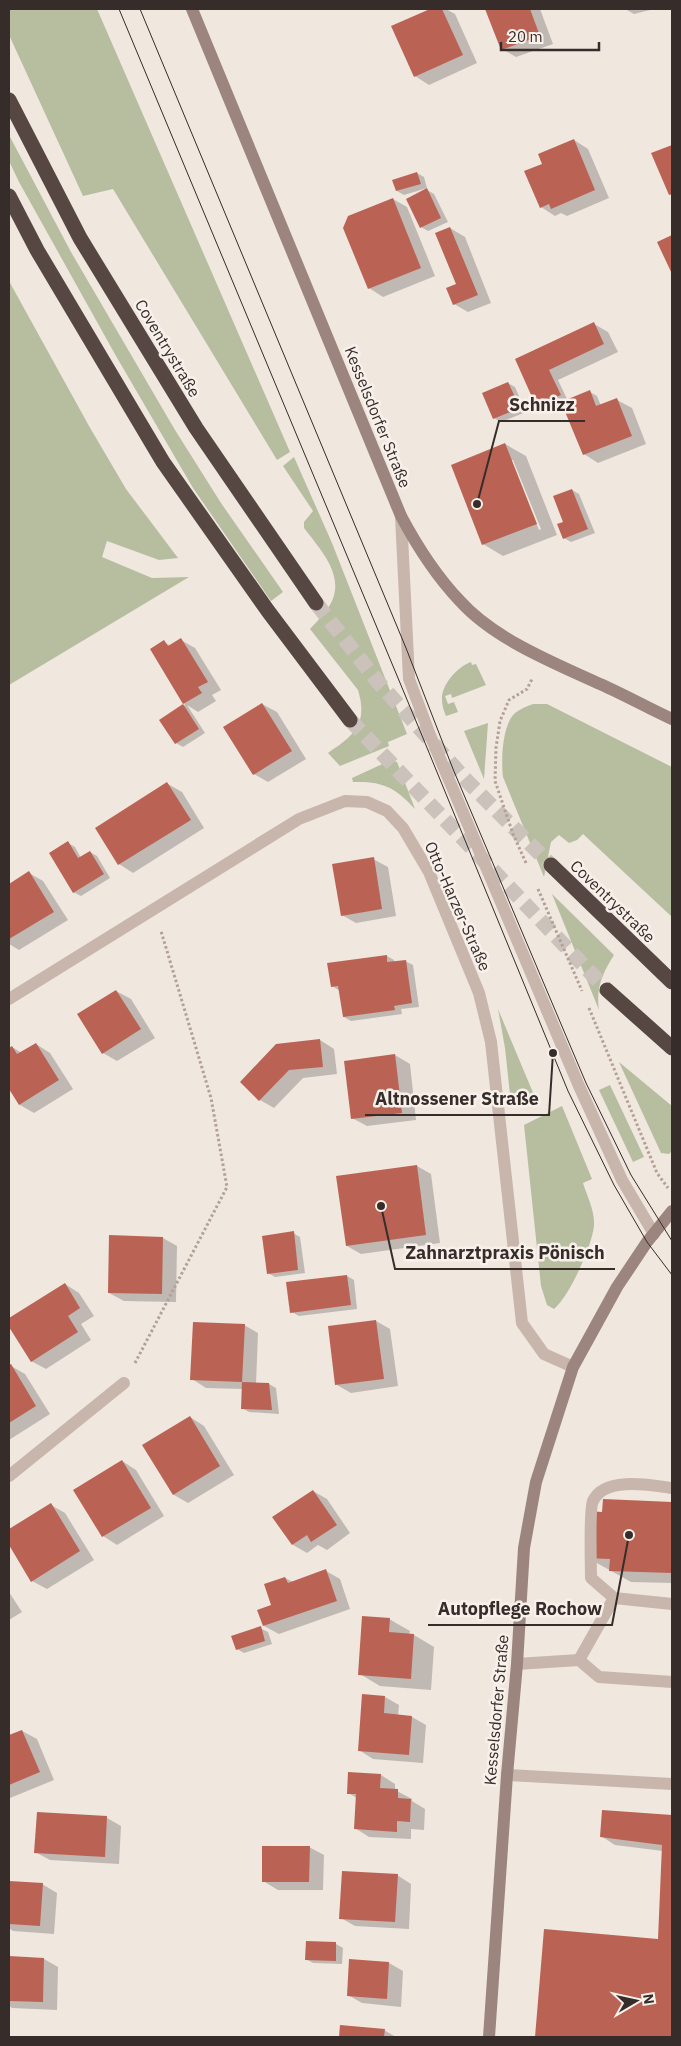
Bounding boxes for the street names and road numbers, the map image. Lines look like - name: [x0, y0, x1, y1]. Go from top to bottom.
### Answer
- street label: Coventrystraße: [131, 295, 205, 401]
- street label: Kesselsdorfer Straße: [340, 343, 416, 491]
- street label: Otto-Harzer-Straße: [420, 838, 496, 974]
- street label: Coventrystraße: [566, 855, 660, 947]
- street label: Kesselsdorfer Straße: [479, 1634, 513, 1786]

